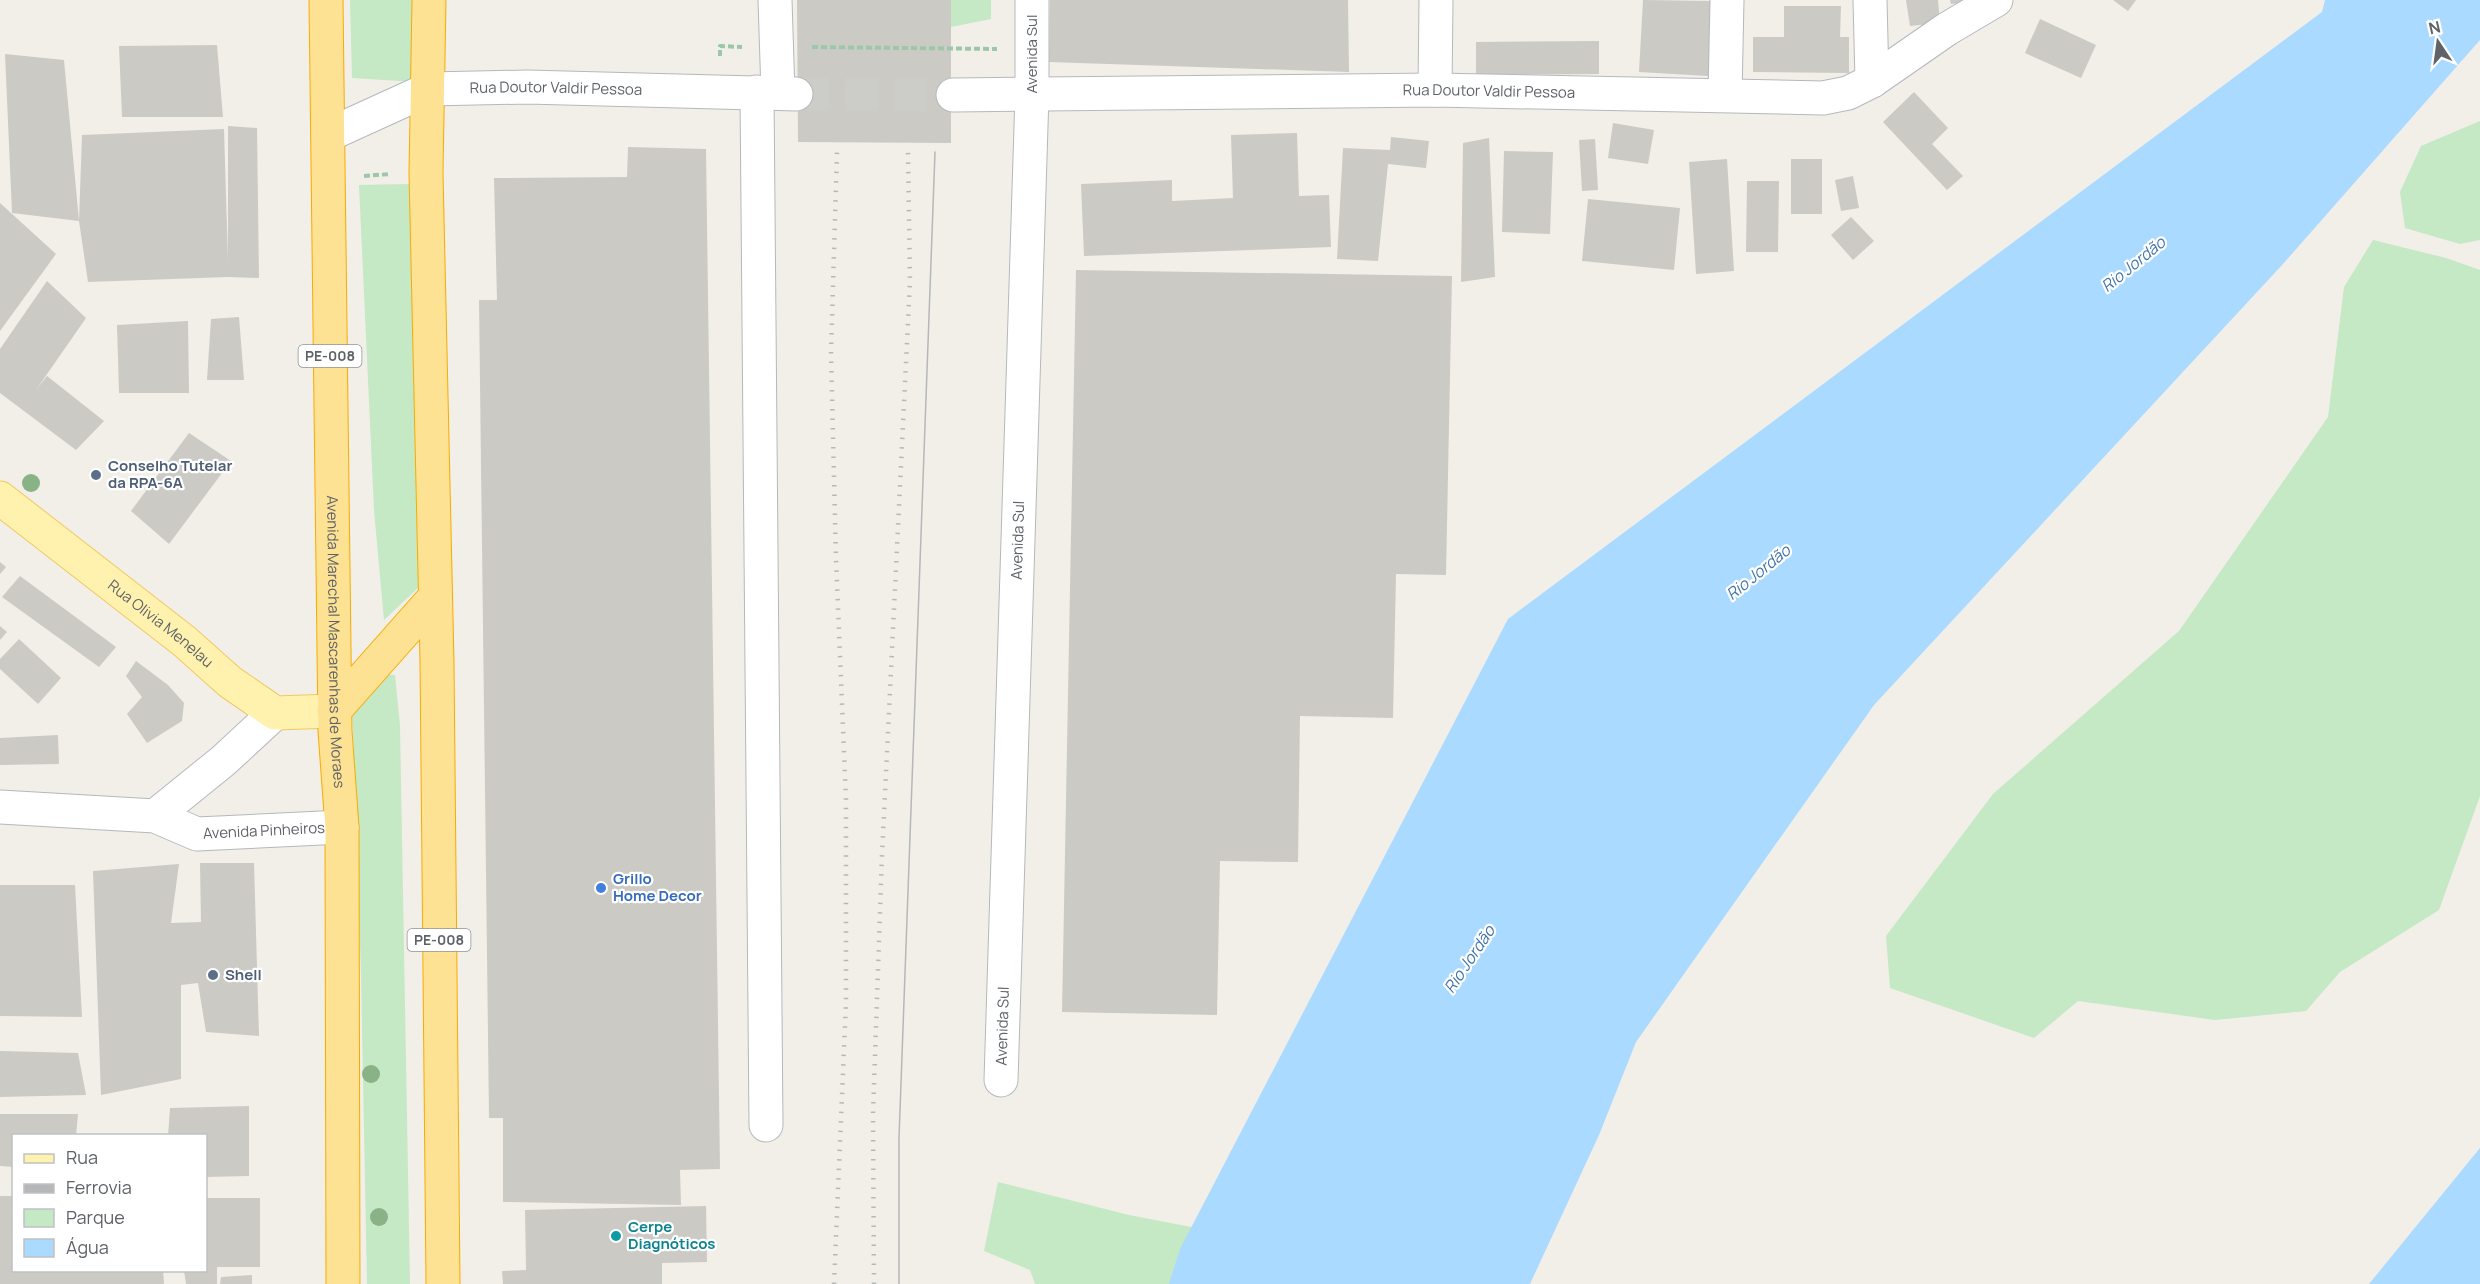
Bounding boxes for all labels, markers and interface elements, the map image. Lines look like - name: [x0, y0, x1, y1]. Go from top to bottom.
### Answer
- north arrow: [2408, 12, 2468, 72]
- street label: Avenida Sul: [1021, 14, 1042, 94]
- text: N: [2427, 15, 2443, 39]
- street label: Rua Doutor Valdir Pessoa: [470, 76, 642, 100]
- street label: Rua Doutor Valdir Pessoa: [1403, 79, 1575, 103]
- water label: Rio Jordão: [2096, 230, 2171, 297]
- road number: PE-008: [298, 345, 362, 367]
- place label: Conselho Tutelar da RPA-6A: [108, 455, 232, 493]
- marker: Conselho Tutelar da RPA-6A: [89, 468, 103, 482]
- street label: Avenida Marechal Mascarenhas de Moraes: [322, 495, 350, 789]
- street label: Avenida Sul: [1006, 500, 1029, 580]
- water label: Rio Jordão: [1721, 538, 1796, 605]
- street label: Rua Olivia Menelau: [104, 575, 218, 672]
- street label: Avenida Pinheiros: [202, 817, 326, 844]
- place label: Grillo Home Decor: [613, 868, 702, 906]
- marker: Grillo Home Decor: [594, 881, 608, 895]
- water label: Rio Jordão: [1438, 920, 1500, 997]
- road number: PE-008: [408, 929, 470, 951]
- place label: Shell: [225, 964, 262, 985]
- marker: Shell: [206, 968, 220, 982]
- street label: Avenida Sul: [990, 986, 1014, 1066]
- legend: [12, 1134, 207, 1272]
- text: Rua: [66, 1145, 98, 1169]
- text: Ferrovia: [66, 1175, 132, 1199]
- text: Parque: [66, 1205, 125, 1229]
- place label: Cerpe Diagnóticos: [628, 1216, 715, 1254]
- marker: Cerpe Diagnóticos: [609, 1229, 623, 1243]
- text: Água: [66, 1235, 109, 1259]

